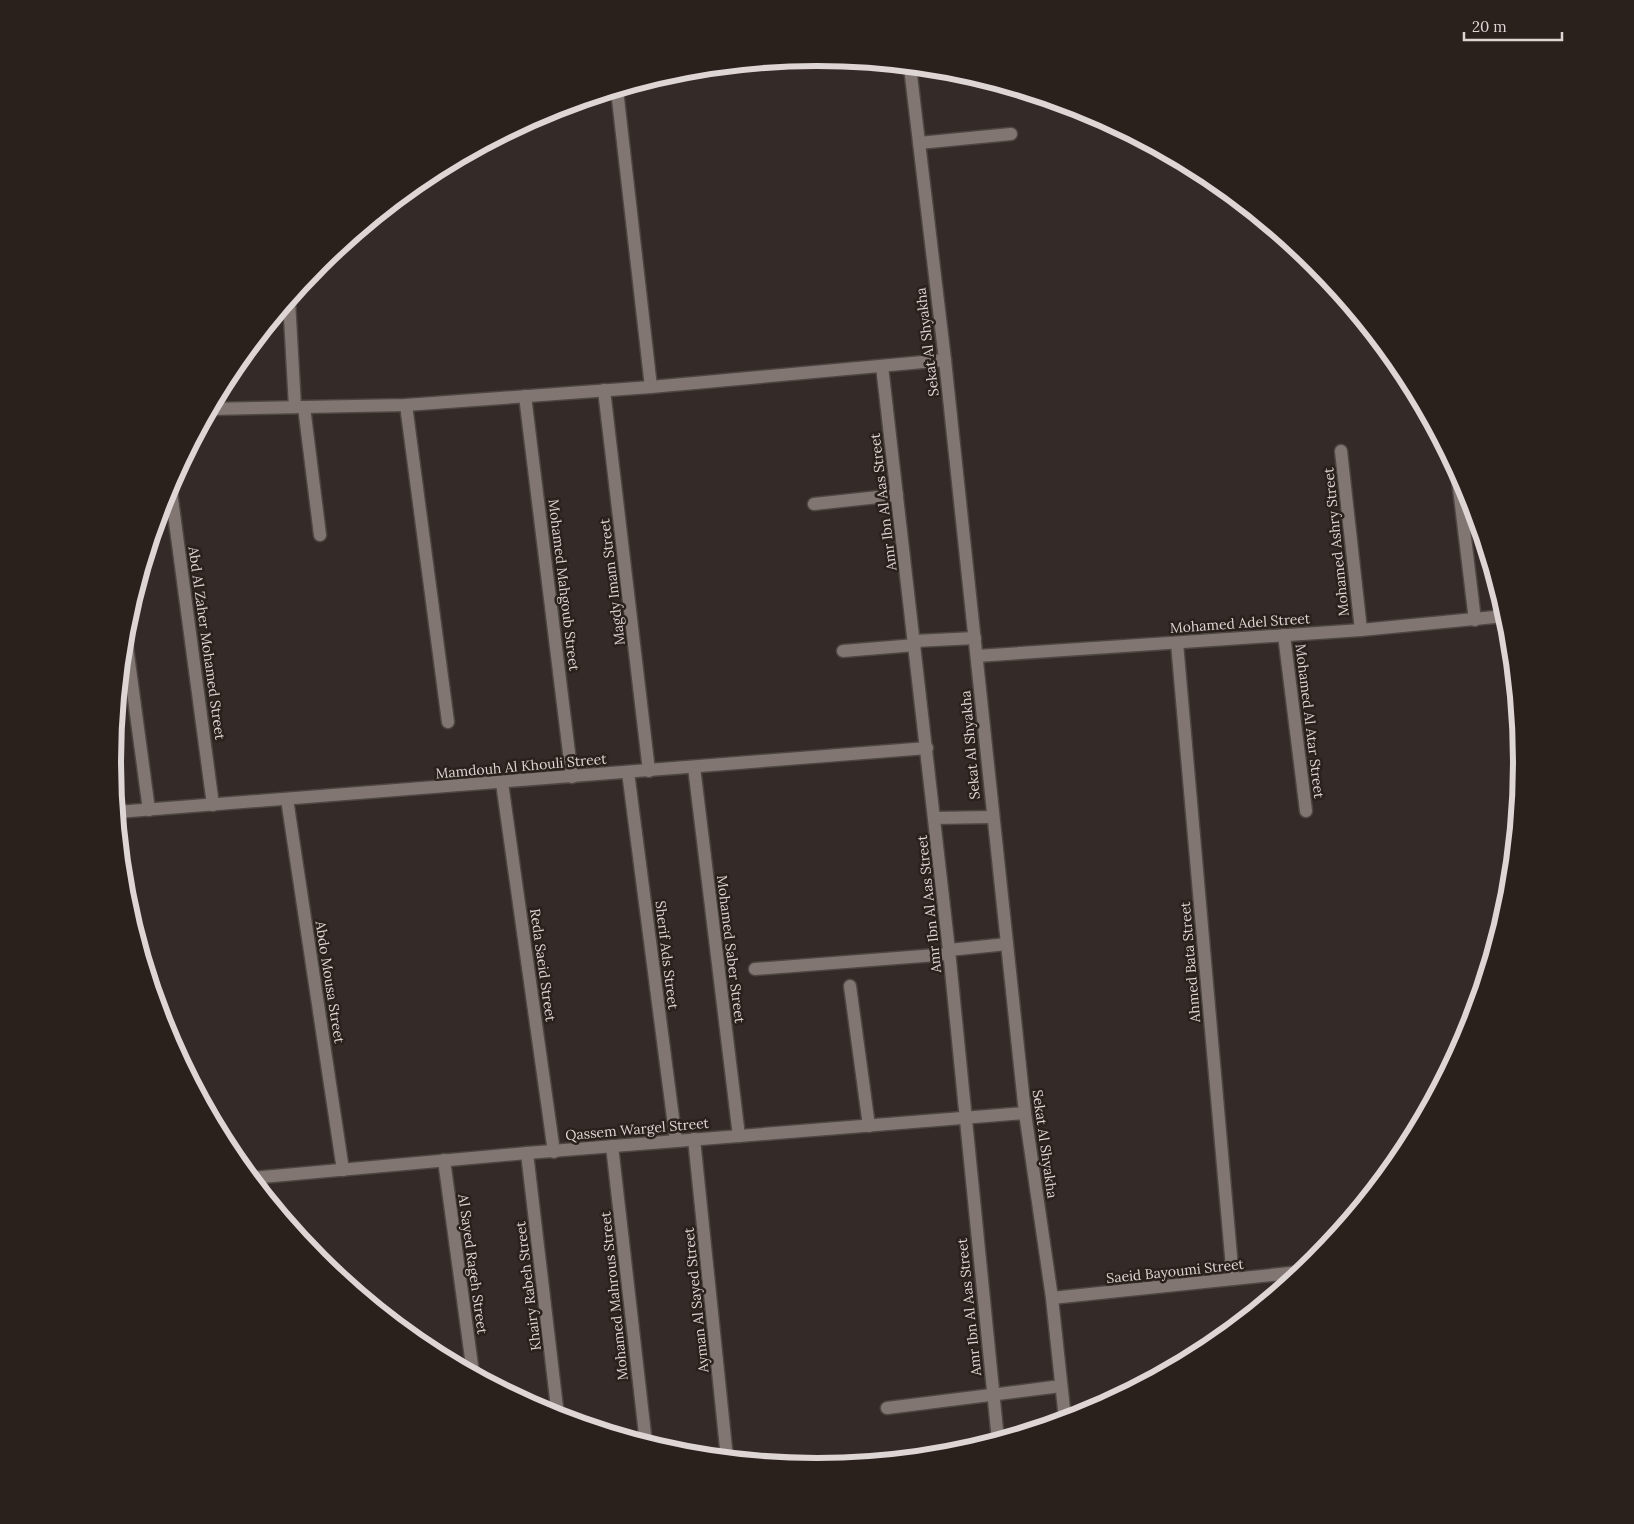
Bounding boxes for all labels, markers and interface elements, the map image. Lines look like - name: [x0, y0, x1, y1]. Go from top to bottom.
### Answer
- scale bar: [1464, 10, 1562, 42]
- text: 20 m: [1472, 17, 1507, 36]
- street label: Sekat Al Shyakha: [911, 287, 943, 397]
- street label: Amr Ibn Al Aas Street: [866, 432, 900, 573]
- street label: Mohamed Ashry Street: [1319, 466, 1353, 617]
- street label: Mohamed Mahgoub Street: [545, 498, 584, 672]
- street label: Magdy Imam Street: [595, 517, 629, 646]
- street label: Abd Al Zaher Mohamed Street: [184, 544, 230, 741]
- street label: Mohamed Adel Street: [1169, 609, 1311, 637]
- street label: Mohamed Al Atar Street: [1292, 643, 1328, 800]
- street label: Sekat Al Shyakha: [956, 690, 984, 800]
- street label: Mamdouh Al Khouli Street: [435, 750, 608, 782]
- street label: Amr Ibn Al Aas Street: [913, 834, 945, 975]
- street label: Mohamed Saber Street: [713, 874, 749, 1025]
- street label: Sherif Ads Street: [651, 900, 683, 1011]
- street label: Ahmed Bata Street: [1176, 900, 1204, 1024]
- street label: Reda Saeid Street: [526, 907, 560, 1023]
- street label: Abdo Mousa Street: [311, 919, 349, 1045]
- street label: Sekat Al Shyakha: [1028, 1089, 1062, 1199]
- street label: Qassem Wargel Street: [564, 1114, 710, 1144]
- street label: Al Sayed Rageh Street: [454, 1192, 492, 1336]
- street label: Mohamed Mahrous Street: [596, 1210, 632, 1381]
- street label: Khairy Rabeh Street: [511, 1220, 545, 1352]
- street label: Ayman Al Sayed Street: [679, 1226, 713, 1374]
- street label: Amr Ibn Al Aas Street: [953, 1237, 985, 1378]
- street label: Saeid Bayoumi Street: [1105, 1255, 1245, 1287]

